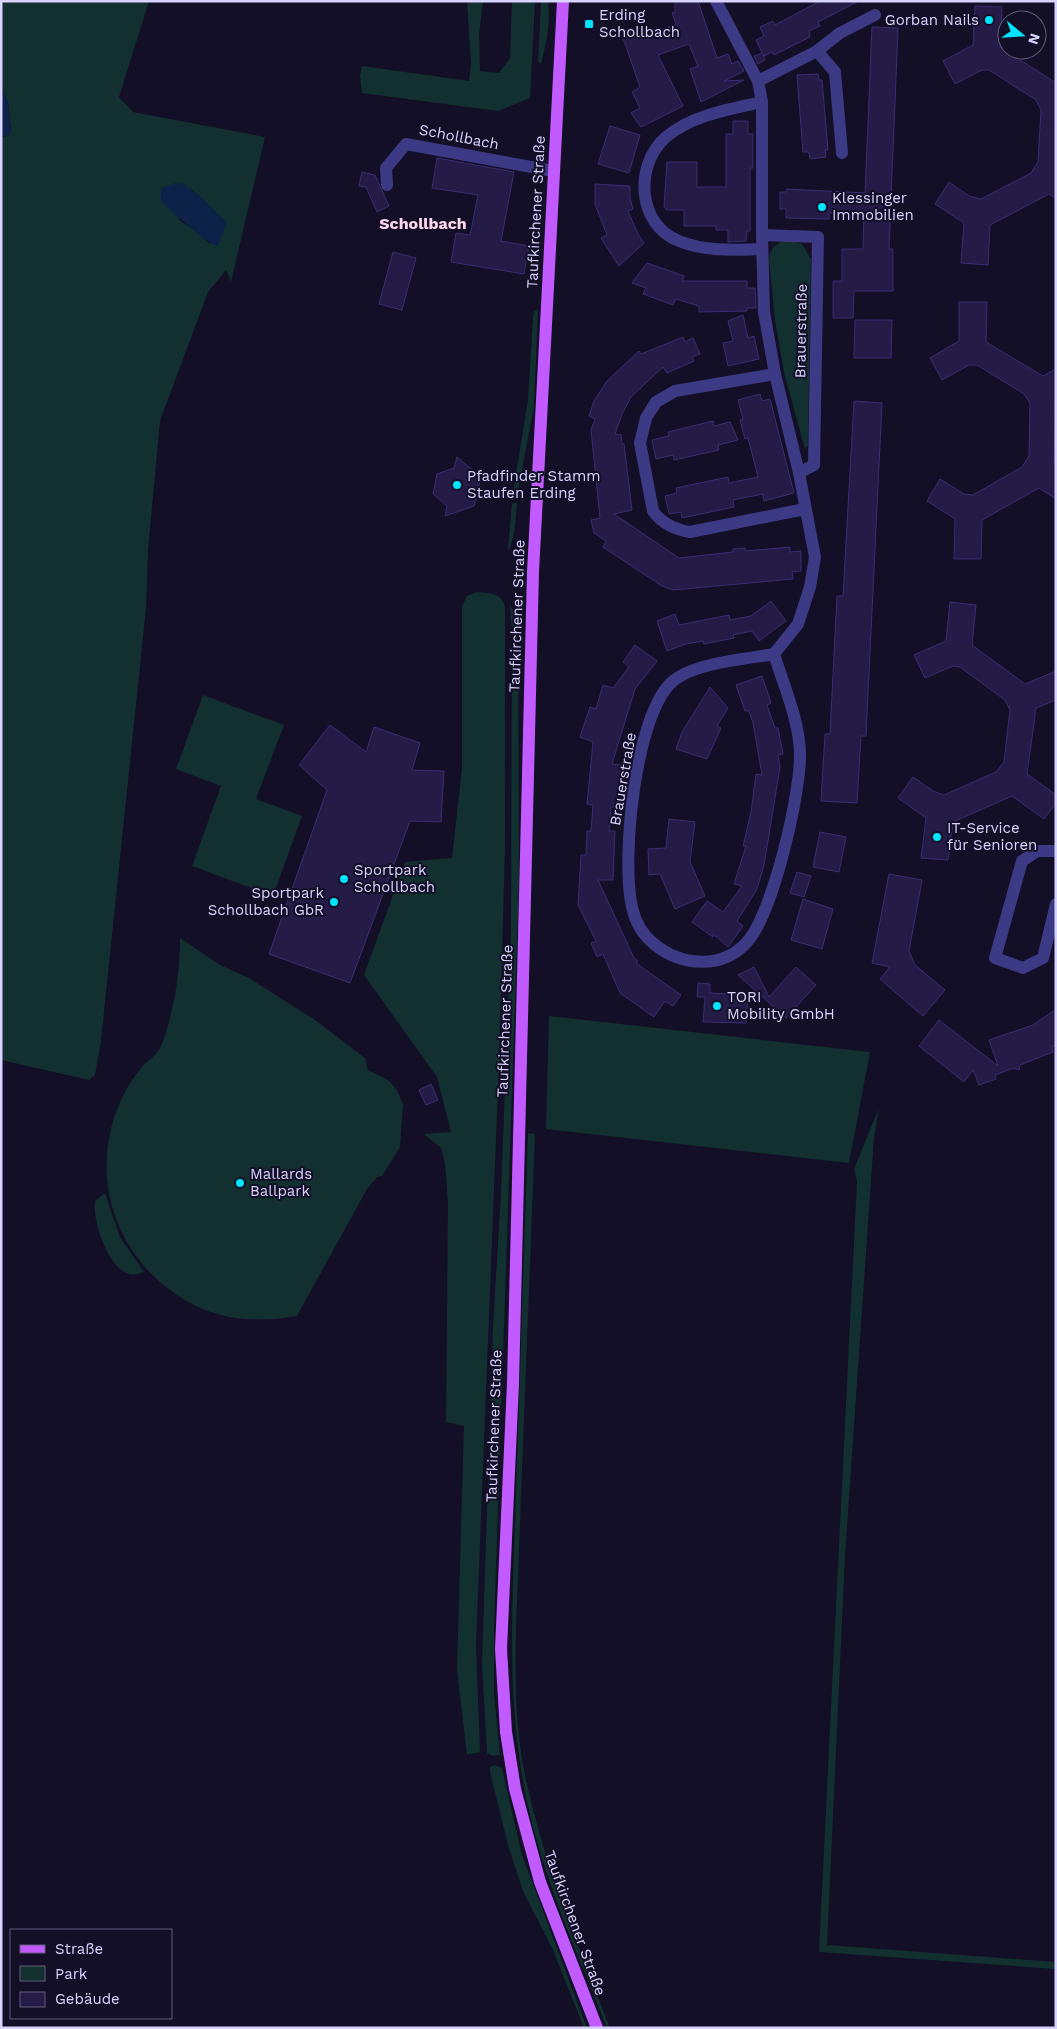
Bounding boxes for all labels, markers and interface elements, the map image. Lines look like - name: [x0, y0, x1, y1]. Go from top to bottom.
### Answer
- place label: Erding Schollbach: [599, 6, 680, 41]
- north arrow: [997, 10, 1047, 60]
- place label: Gorban Nails: [885, 11, 979, 29]
- marker: Gorban Nails: [983, 14, 995, 26]
- marker: Erding Schollbach: [583, 18, 595, 30]
- text: N: [1025, 32, 1044, 46]
- street label: Schollbach: [417, 120, 501, 154]
- street label: Taufkirchener Straße: [523, 135, 549, 289]
- place label: Klessinger Immobilien: [832, 189, 914, 224]
- marker: Klessinger Immobilien: [816, 201, 828, 213]
- district label: Schollbach: [379, 214, 467, 233]
- street label: Brauerstraße: [791, 284, 811, 378]
- place label: Pfadfinder Stamm Staufen Erding: [467, 467, 601, 502]
- marker: Pfadfinder Stamm Staufen Erding: [451, 479, 463, 491]
- street label: Taufkirchener Straße: [505, 539, 529, 693]
- street label: Brauerstraße: [606, 731, 640, 827]
- place label: IT-Service für Senioren: [947, 819, 1037, 854]
- marker: IT-Service für Senioren: [931, 831, 943, 843]
- place label: Sportpark Schollbach: [354, 861, 435, 896]
- marker: Sportpark Schollbach: [338, 873, 350, 885]
- place label: Sportpark Schollbach GbR: [208, 884, 324, 919]
- marker: Sportpark Schollbach GbR: [328, 896, 340, 908]
- street label: Taufkirchener Straße: [493, 944, 517, 1098]
- place label: TORI Mobility GmbH: [727, 988, 835, 1023]
- marker: TORI Mobility GmbH: [711, 1000, 723, 1012]
- place label: Mallards Ballpark: [250, 1165, 312, 1200]
- marker: Mallards Ballpark: [234, 1177, 246, 1189]
- street label: Taufkirchener Straße: [482, 1349, 506, 1503]
- street label: Taufkirchener Straße: [540, 1848, 610, 1998]
- legend: [10, 1929, 172, 2019]
- text: Straße: [55, 1940, 103, 1958]
- text: Park: [55, 1965, 88, 1983]
- text: Gebäude: [55, 1990, 120, 2008]

